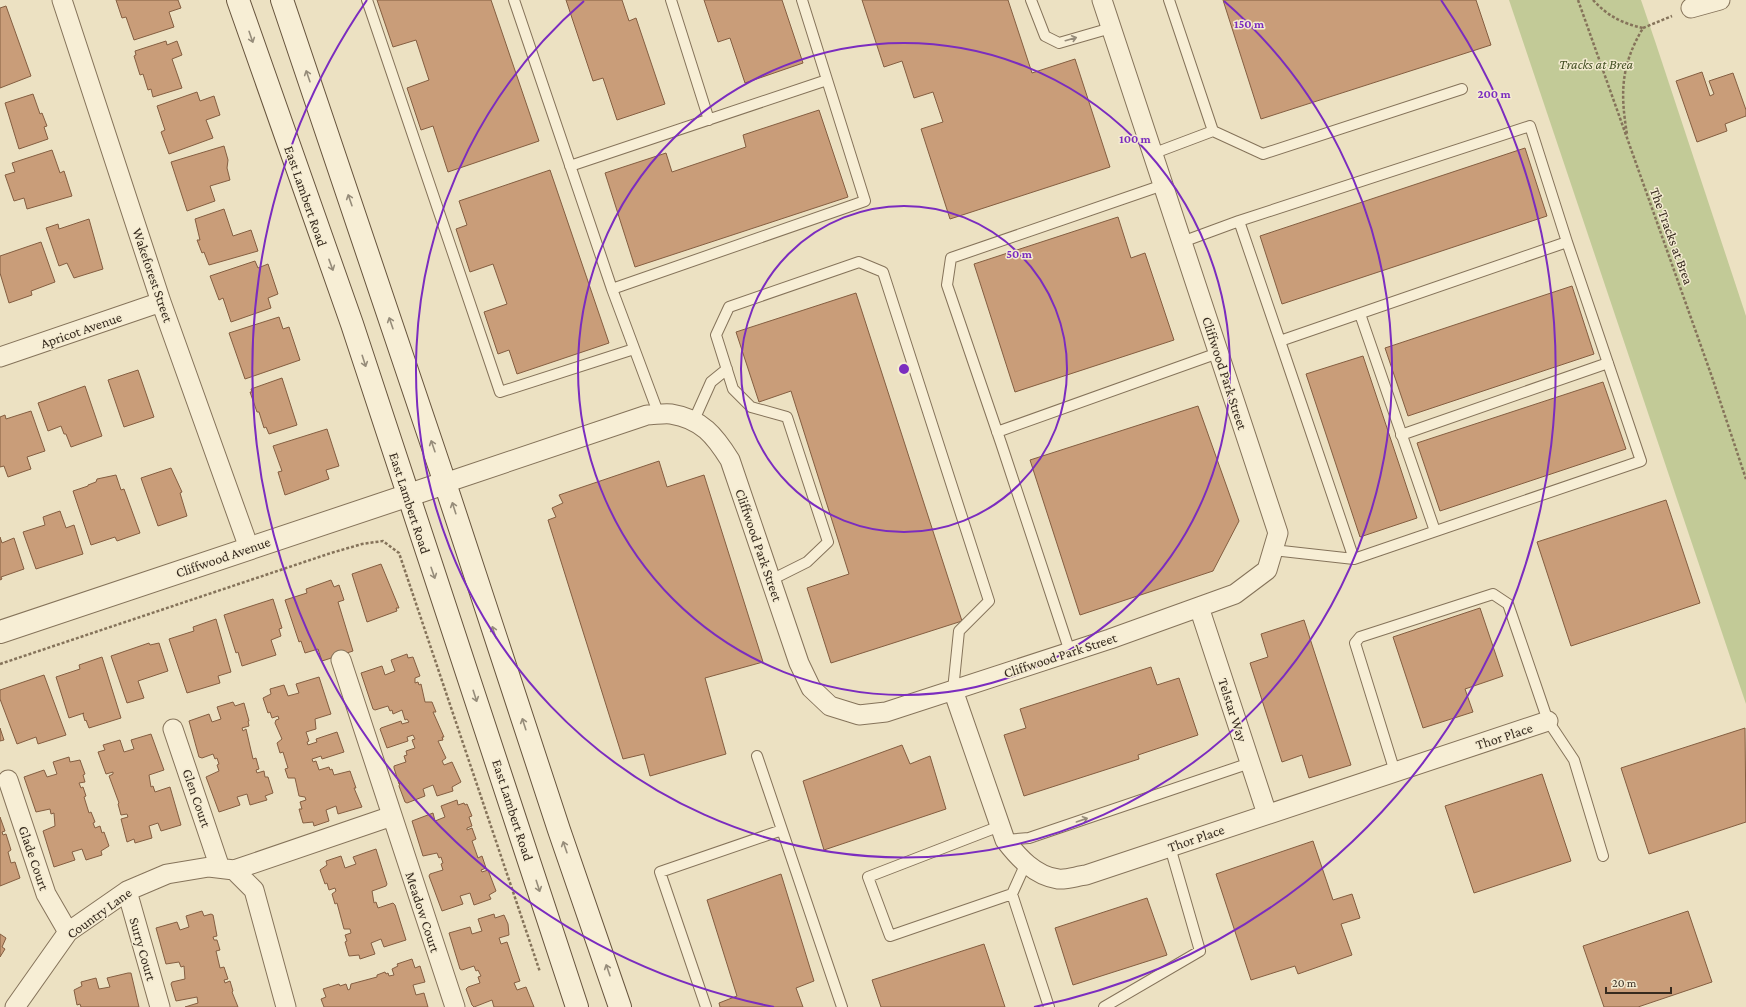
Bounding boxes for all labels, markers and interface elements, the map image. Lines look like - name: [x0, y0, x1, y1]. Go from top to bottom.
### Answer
- text: 150 m: [1234, 17, 1265, 31]
- one-way arrow: [247, 30, 255, 42]
- one-way arrow: [1065, 35, 1078, 42]
- park label: Tracks at Brea: [1559, 56, 1634, 72]
- one-way arrow: [304, 70, 311, 83]
- text: 200 m: [1477, 87, 1511, 101]
- text: 100 m: [1119, 132, 1152, 146]
- street label: East Lambert Road: [281, 144, 331, 249]
- street label: The Tracks at Brea: [1647, 185, 1697, 287]
- one-way arrow: [345, 194, 353, 206]
- street label: Wakeforest Street: [129, 226, 177, 325]
- text: 50 m: [1006, 247, 1033, 261]
- one-way arrow: [327, 259, 335, 271]
- street label: Apricot Avenue: [38, 309, 124, 351]
- street label: Cliffwood Park Street: [1199, 314, 1251, 432]
- one-way arrow: [387, 317, 395, 329]
- one-way arrow: [361, 354, 368, 367]
- centre of rings: [897, 362, 911, 376]
- one-way arrow: [429, 440, 436, 453]
- street label: East Lambert Road: [386, 450, 434, 556]
- street label: Cliffwood Park Street: [732, 487, 786, 604]
- one-way arrow: [450, 502, 457, 515]
- street label: Cliffwood Avenue: [174, 533, 272, 581]
- one-way arrow: [430, 567, 438, 579]
- one-way arrow: [490, 626, 497, 639]
- street label: Cliffwood Park Street: [1001, 629, 1119, 681]
- street label: Telstar Way: [1215, 676, 1251, 744]
- one-way arrow: [472, 690, 479, 703]
- one-way arrow: [520, 718, 527, 731]
- street label: Thor Place: [1474, 719, 1534, 753]
- street label: East Lambert Road: [489, 757, 537, 863]
- street label: Glen Court: [180, 767, 215, 830]
- one-way arrow: [1075, 816, 1087, 824]
- street label: Thor Place: [1166, 821, 1226, 855]
- street label: Glade Court: [15, 824, 53, 893]
- one-way arrow: [561, 841, 568, 854]
- street label: Meadow Court: [402, 870, 444, 955]
- one-way arrow: [535, 880, 542, 893]
- street label: Country Lane: [64, 884, 134, 942]
- street label: Surry Court: [126, 915, 160, 983]
- one-way arrow: [603, 965, 611, 977]
- scale bar: [1606, 969, 1671, 995]
- text: 20 m: [1612, 976, 1637, 990]

